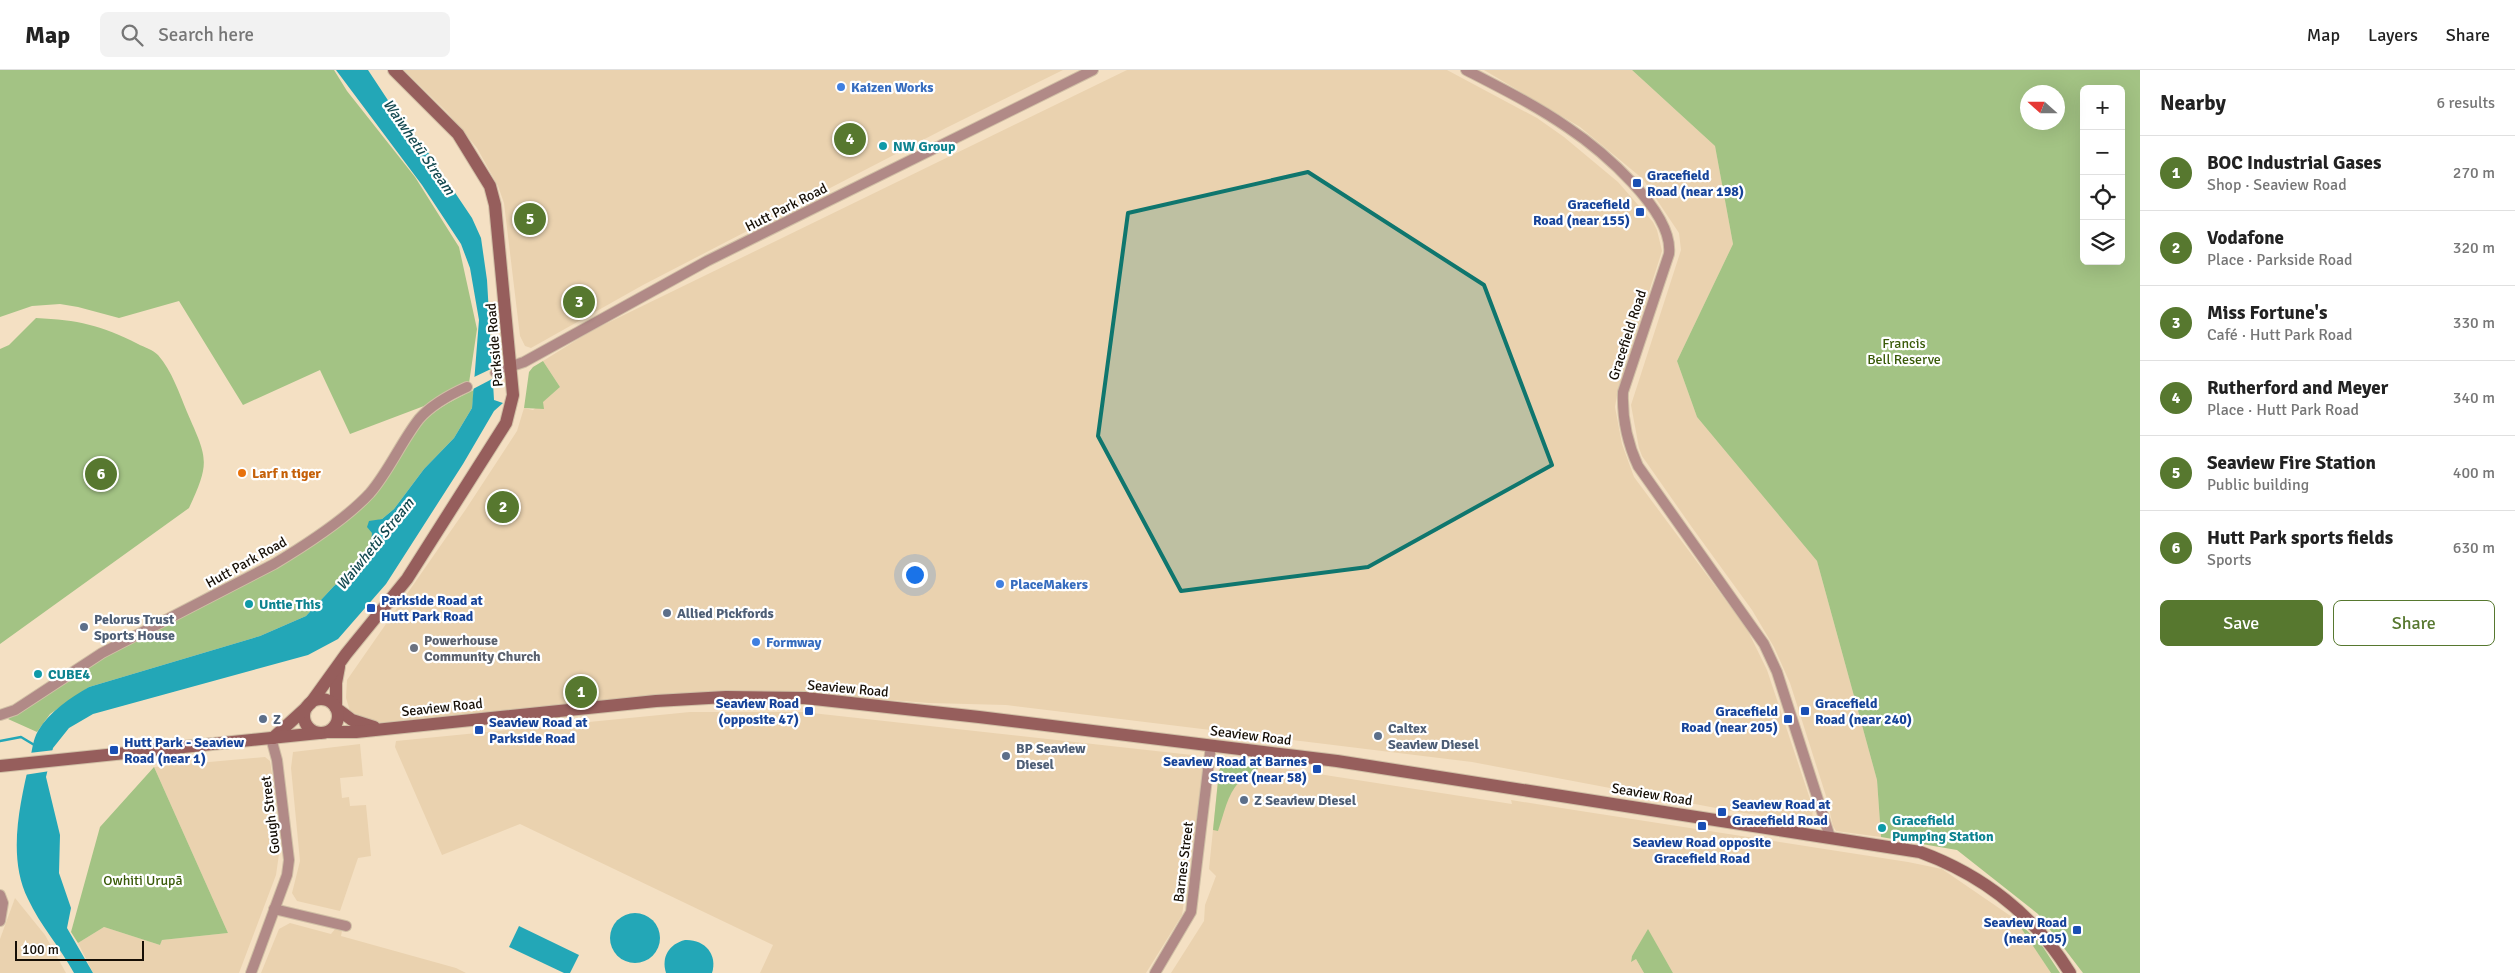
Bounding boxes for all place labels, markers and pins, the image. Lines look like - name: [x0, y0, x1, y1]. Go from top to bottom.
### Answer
- place label: Kaizen Works: [851, 79, 933, 96]
- marker: Kaizen Works: [835, 81, 847, 93]
- pin: 4: [834, 120, 866, 158]
- place label: NW Group: [893, 138, 956, 155]
- marker: NW Group: [877, 140, 889, 152]
- place label: Gracefield Road (near 198): [1647, 167, 1744, 200]
- marker: Gracefield Road (near 198): [1631, 177, 1643, 189]
- place label: Gracefield Road (near 155): [1533, 196, 1630, 229]
- pin: 5: [514, 200, 546, 238]
- marker: Gracefield Road (near 155): [1634, 206, 1646, 218]
- pin: 3: [563, 283, 595, 321]
- pin: 6: [85, 455, 117, 493]
- place label: Larf n tiger: [252, 465, 321, 482]
- marker: Larf n tiger: [236, 467, 248, 479]
- pin: 2: [487, 488, 519, 526]
- place label: PlaceMakers: [1010, 576, 1088, 593]
- marker: PlaceMakers: [994, 578, 1006, 590]
- place label: Parkside Road at Hutt Park Road: [381, 592, 484, 625]
- place label: Untie This: [259, 596, 321, 613]
- marker: Untie This: [243, 598, 255, 610]
- marker: Parkside Road at Hutt Park Road: [365, 602, 377, 614]
- place label: Allied Pickfords: [677, 605, 774, 622]
- marker: Allied Pickfords: [661, 607, 673, 619]
- place label: Pelorus Trust Sports House: [94, 611, 175, 644]
- marker: Pelorus Trust Sports House: [78, 621, 90, 633]
- place label: Powerhouse Community Church: [424, 632, 541, 665]
- place label: Formway: [766, 634, 822, 651]
- marker: Formway: [750, 636, 762, 648]
- marker: Powerhouse Community Church: [408, 642, 420, 654]
- place label: CUBE4: [48, 666, 91, 683]
- marker: CUBE4: [32, 668, 44, 680]
- pin: 1: [565, 673, 597, 711]
- place label: Seaview Road (opposite 47): [716, 695, 799, 728]
- place label: Gracefield Road (near 240): [1815, 695, 1912, 728]
- place label: Gracefield Road (near 205): [1681, 703, 1778, 736]
- marker: Seaview Road (opposite 47): [803, 705, 815, 717]
- marker: Gracefield Road (near 240): [1799, 705, 1811, 717]
- place label: Z: [273, 711, 281, 728]
- marker: Z: [257, 713, 269, 725]
- marker: Gracefield Road (near 205): [1782, 713, 1794, 725]
- place label: Seaview Road at Parkside Road: [489, 714, 588, 747]
- place label: Caltex Seaview Diesel: [1388, 720, 1479, 753]
- marker: Seaview Road at Parkside Road: [473, 724, 485, 736]
- marker: Caltex Seaview Diesel: [1372, 730, 1384, 742]
- place label: Hutt Park - Seaview Road (near 1): [124, 734, 244, 767]
- place label: BP Seaview Diesel: [1016, 740, 1086, 773]
- marker: Hutt Park - Seaview Road (near 1): [108, 744, 120, 756]
- marker: BP Seaview Diesel: [1000, 750, 1012, 762]
- place label: Seaview Road at Barnes Street (near 58): [1163, 753, 1307, 786]
- marker: Seaview Road at Barnes Street (near 58): [1311, 763, 1323, 775]
- place label: Z Seaview Diesel: [1254, 792, 1357, 809]
- marker: Z Seaview Diesel: [1238, 794, 1250, 806]
- place label: Seaview Road at Gracefield Road: [1732, 796, 1831, 829]
- marker: Seaview Road at Gracefield Road: [1716, 806, 1728, 818]
- place label: Gracefield Pumping Station: [1892, 812, 1994, 845]
- marker: Seaview Road opposite Gracefield Road: [1696, 820, 1708, 832]
- marker: Gracefield Pumping Station: [1876, 822, 1888, 834]
- place label: Seaview Road opposite Gracefield Road: [1633, 834, 1771, 867]
- place label: Seaview Road (near 105): [1984, 914, 2067, 947]
- marker: Seaview Road (near 105): [2071, 924, 2083, 936]

